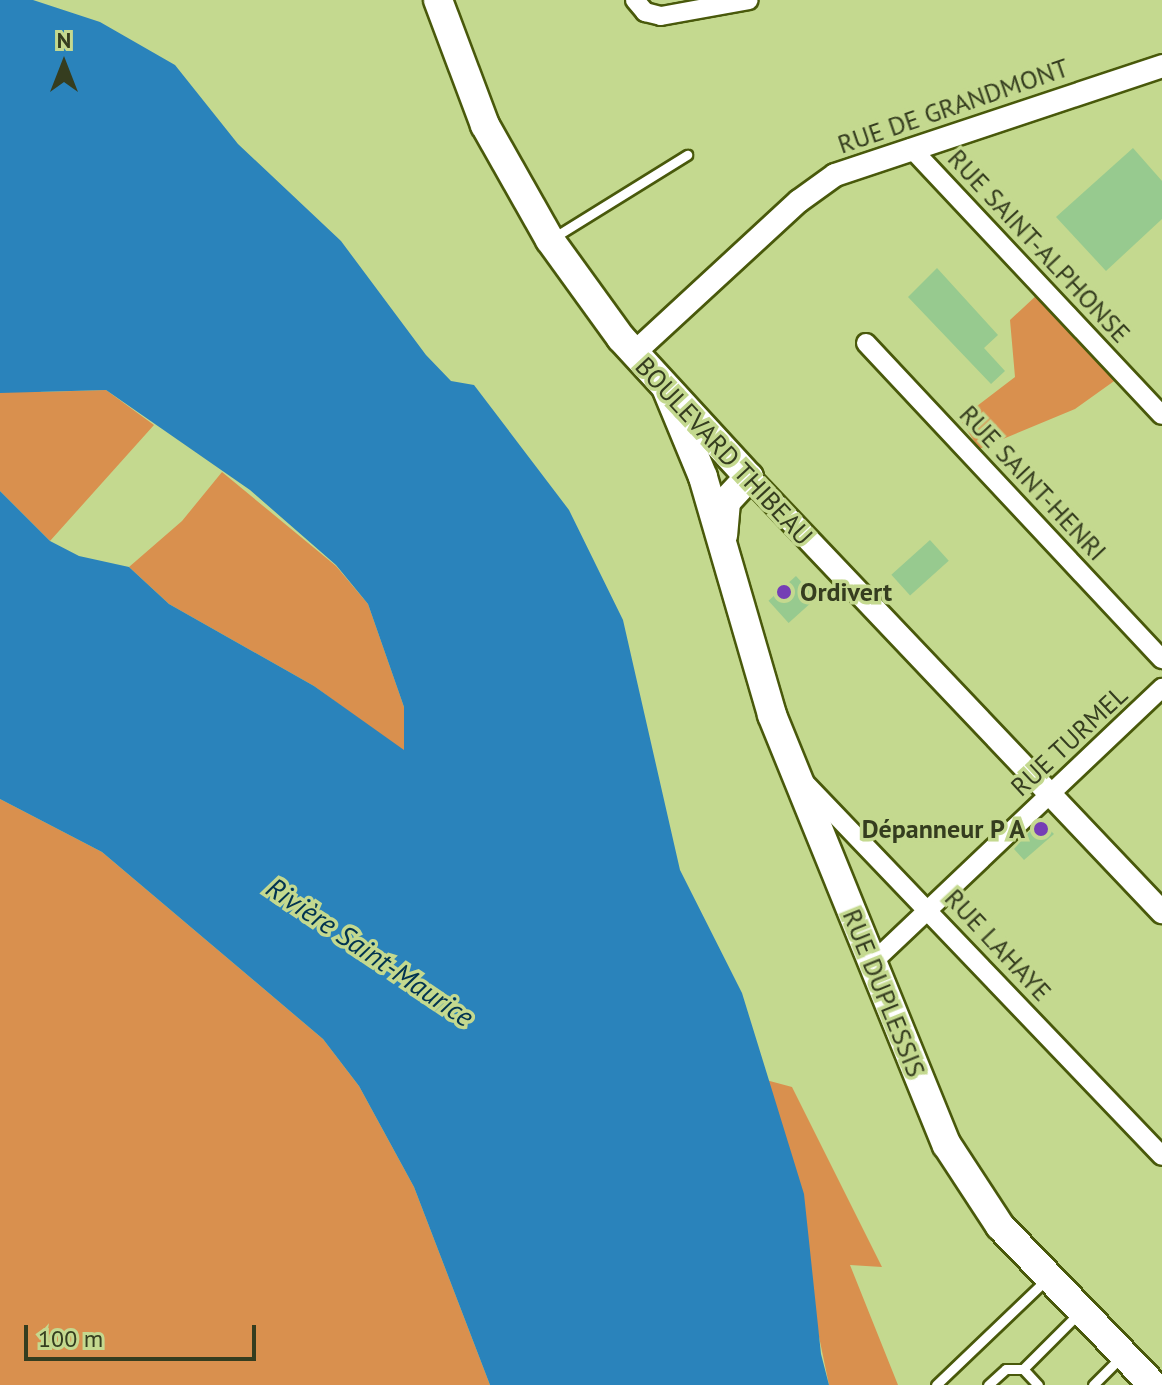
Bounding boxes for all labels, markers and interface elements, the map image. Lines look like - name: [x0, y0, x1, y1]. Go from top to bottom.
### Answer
- north arrow: [24, 24, 104, 104]
- text: N: [57, 26, 71, 54]
- street label: RUE DE GRANDMONT: [834, 52, 1072, 160]
- street label: RUE SAINT-ALPHONSE: [941, 143, 1137, 349]
- street label: BOULEVARD THIBEAU: [629, 350, 819, 552]
- street label: RUE SAINT-HENRI: [953, 399, 1113, 567]
- place label: Ordivert: [800, 576, 892, 608]
- marker: Ordivert: [775, 583, 793, 601]
- street label: RUE TURMEL: [1004, 679, 1134, 803]
- place label: Dépanneur P A: [860, 813, 1025, 845]
- marker: Dépanneur P A: [1032, 820, 1050, 838]
- water label: Rivière Saint-Maurice: [260, 870, 480, 1034]
- street label: RUE LAHAYE: [938, 883, 1058, 1007]
- street label: RUE DUPLESSIS: [836, 905, 932, 1081]
- scale bar: [28, 1309, 260, 1359]
- text: 100 m: [38, 1323, 103, 1354]

